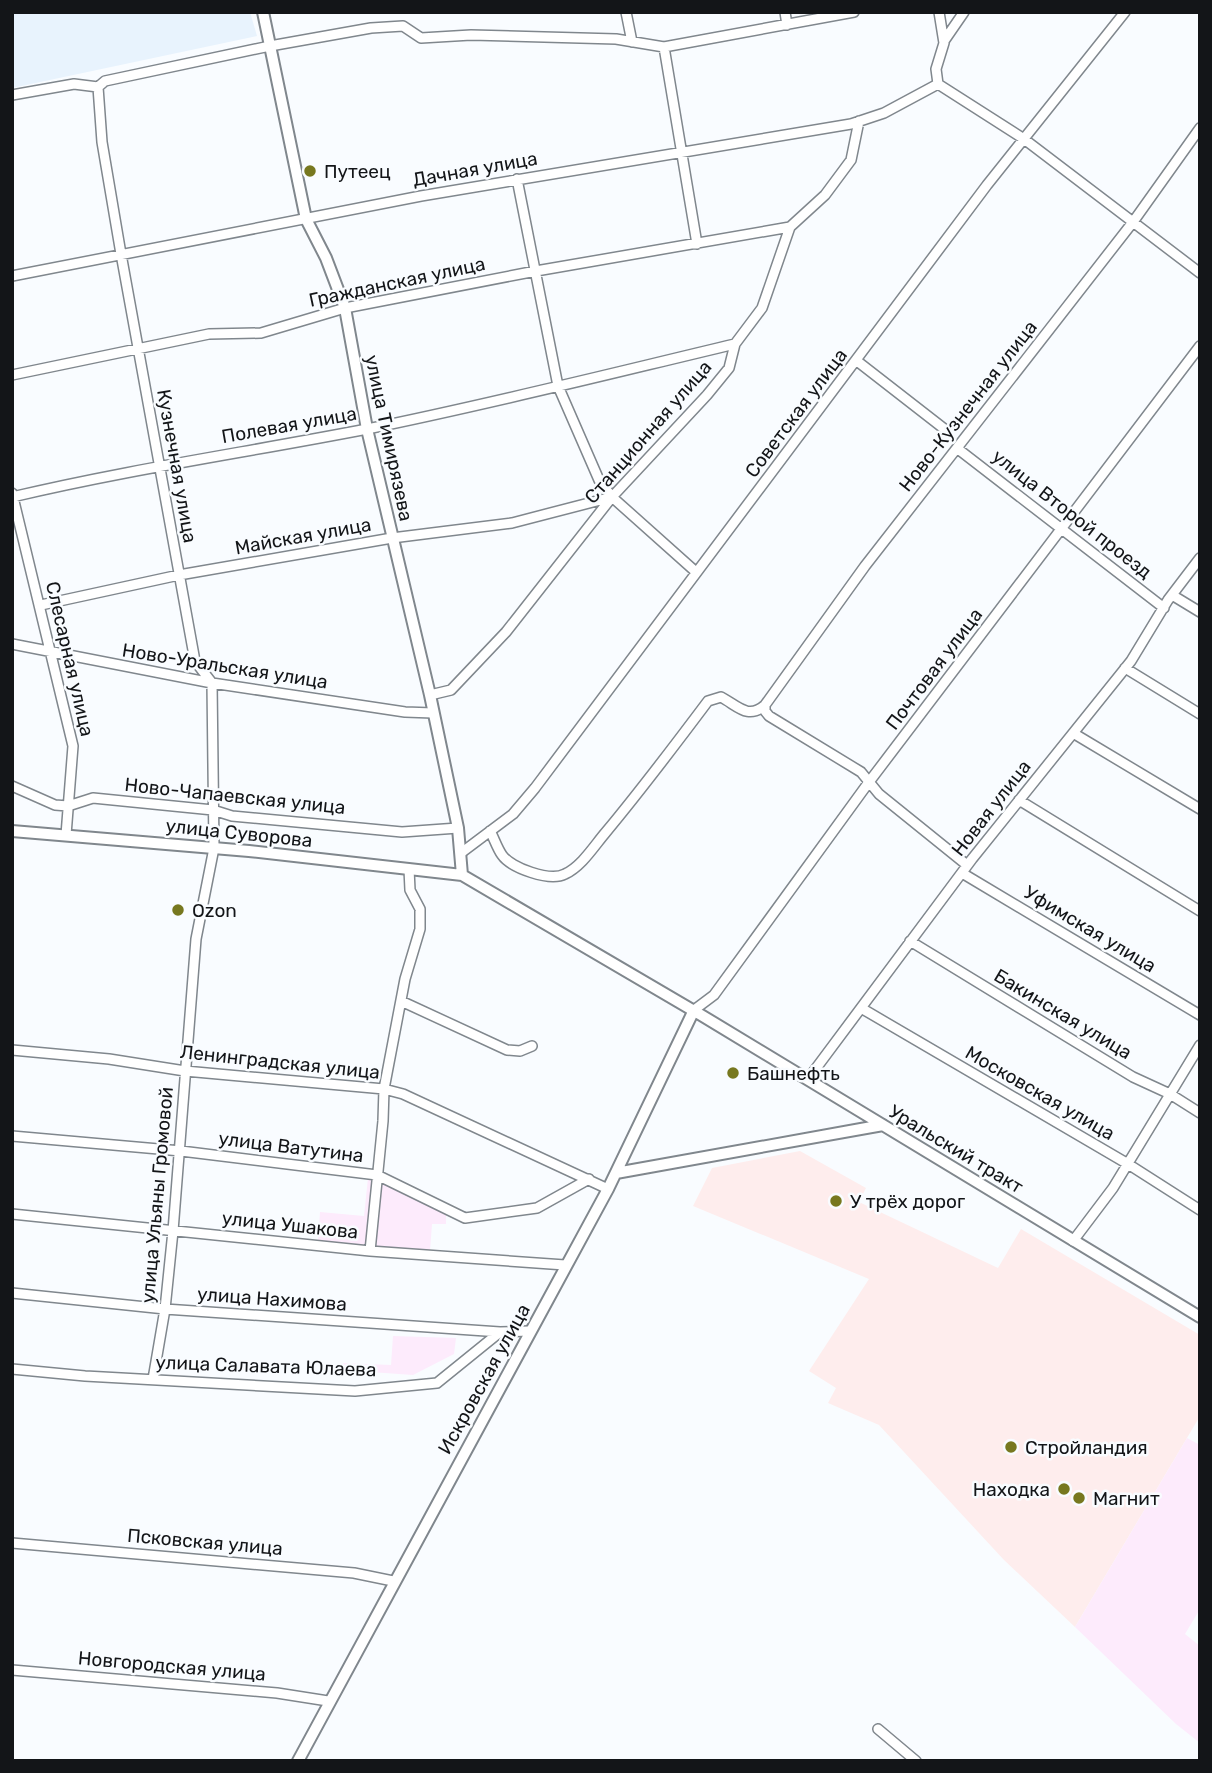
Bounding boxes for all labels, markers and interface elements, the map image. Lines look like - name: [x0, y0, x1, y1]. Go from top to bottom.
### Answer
- street label: Дачная улица: [411, 147, 539, 191]
- place label: Путеец: [324, 160, 391, 183]
- marker: Путеец: [302, 163, 318, 179]
- street label: Гражданская улица: [307, 252, 487, 312]
- street label: Ново-Кузнечная улица: [894, 316, 1042, 496]
- street label: Советская улица: [740, 344, 852, 482]
- street label: улица Тимирязева: [360, 353, 418, 523]
- street label: Станционная улица: [580, 356, 716, 508]
- street label: Кузнечная улица: [152, 387, 202, 545]
- street label: Полевая улица: [220, 402, 358, 448]
- street label: улица Второй проезд: [988, 444, 1156, 584]
- street label: Майская улица: [233, 513, 373, 559]
- street label: Слесарная улица: [41, 579, 99, 739]
- street label: Почтовая улица: [881, 604, 987, 734]
- street label: Ново-Уральская улица: [120, 638, 330, 694]
- street label: Новая улица: [946, 755, 1036, 861]
- street label: Ново-Чапаевская улица: [123, 773, 347, 819]
- street label: улица Суворова: [165, 814, 313, 852]
- street label: Уфимская улица: [1020, 880, 1160, 978]
- place label: Ozon: [192, 899, 237, 922]
- marker: Ozon: [170, 902, 186, 918]
- street label: Бакинская улица: [990, 964, 1136, 1064]
- street label: Ленинградская улица: [179, 1040, 381, 1084]
- street label: Московская улица: [961, 1041, 1119, 1145]
- place label: Башнефть: [747, 1062, 840, 1085]
- marker: Башнефть: [725, 1065, 741, 1081]
- street label: улица Ульяны Громовой: [136, 1086, 178, 1304]
- street label: Уральский тракт: [885, 1100, 1028, 1198]
- street label: улица Ватутина: [217, 1127, 365, 1167]
- place label: У трёх дорог: [850, 1190, 965, 1213]
- marker: У трёх дорог: [828, 1193, 844, 1209]
- street label: улица Ушакова: [221, 1206, 359, 1244]
- street label: улица Нахимова: [196, 1282, 348, 1316]
- street label: Искровская улица: [433, 1300, 535, 1458]
- street label: улица Салавата Юлаева: [155, 1351, 377, 1381]
- place label: Стройландия: [1025, 1436, 1148, 1459]
- marker: Стройландия: [1003, 1439, 1019, 1455]
- place label: Находка: [973, 1478, 1050, 1501]
- marker: Находка: [1056, 1481, 1072, 1497]
- place label: Магнит: [1093, 1487, 1160, 1510]
- marker: Магнит: [1071, 1490, 1087, 1506]
- street label: Псковская улица: [126, 1524, 284, 1560]
- street label: Новгородская улица: [77, 1646, 267, 1686]

